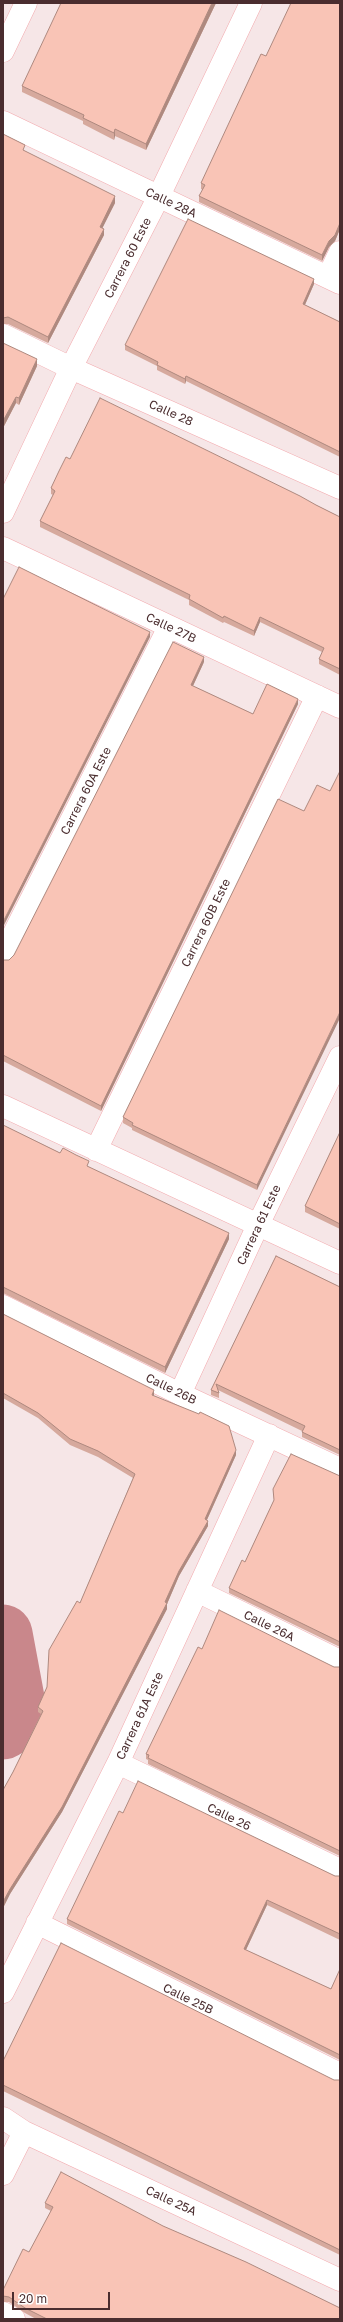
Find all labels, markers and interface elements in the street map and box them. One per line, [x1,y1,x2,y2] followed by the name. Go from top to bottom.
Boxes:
[143,185,199,221] street label: Calle 28A
[101,215,155,301] street label: Carrera 60 Este
[147,397,195,429] street label: Calle 28
[144,610,198,646] street label: Calle 27B
[58,745,114,837] street label: Carrera 60A Este
[178,876,234,970] street label: Carrera 60B Este
[234,1183,284,1267] street label: Carrera 61 Este
[143,1371,199,1407] street label: Calle 26B
[241,1608,297,1644] street label: Calle 26A
[113,1670,167,1762] street label: Carrera 61A Este
[205,1800,253,1834] street label: Calle 26
[160,1981,216,2017] street label: Calle 25B
[143,2183,199,2219] street label: Calle 25A
[14,2284,112,2310] scale bar
[19,2291,47,2306] text: 20 m

